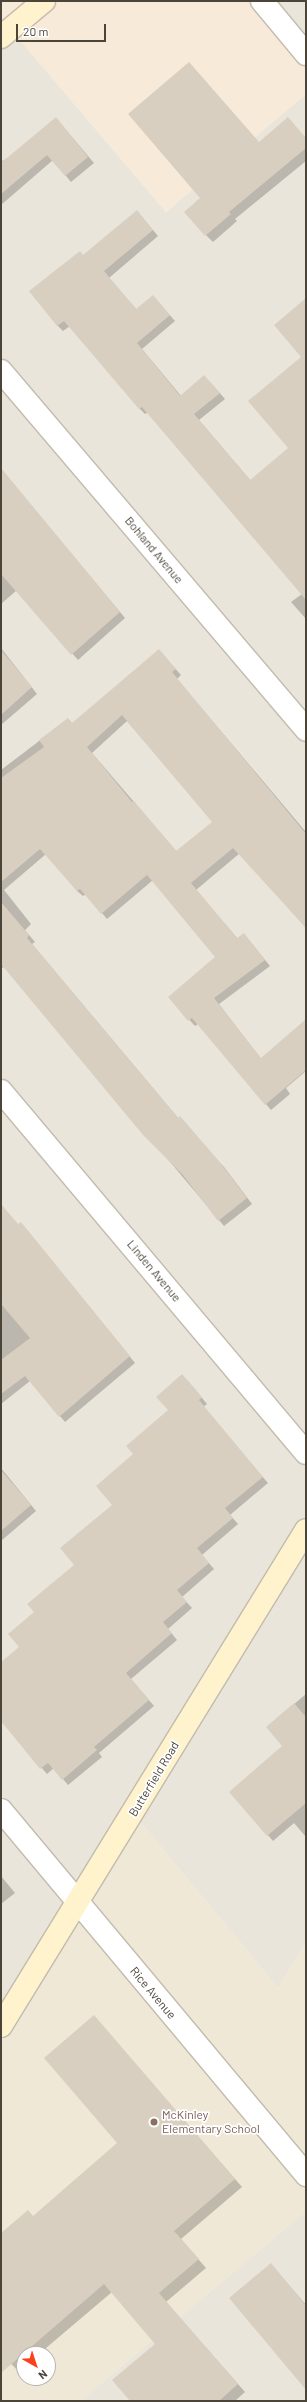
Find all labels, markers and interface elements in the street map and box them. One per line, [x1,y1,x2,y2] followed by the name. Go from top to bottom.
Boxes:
[18,16,108,42] scale bar
[23,24,49,38] text: 20 m
[122,514,186,586] street label: Bohland Avenue
[124,1237,184,1305] street label: Linden Avenue
[126,1739,182,1819] street label: Butterfield Road
[127,1964,179,2022] street label: Rice Avenue
[162,2108,260,2136] place label: McKinley Elementary School
[149,2117,159,2127] marker: McKinley Elementary School
[16,2346,56,2386] north arrow
[36,2368,50,2382] text: N

